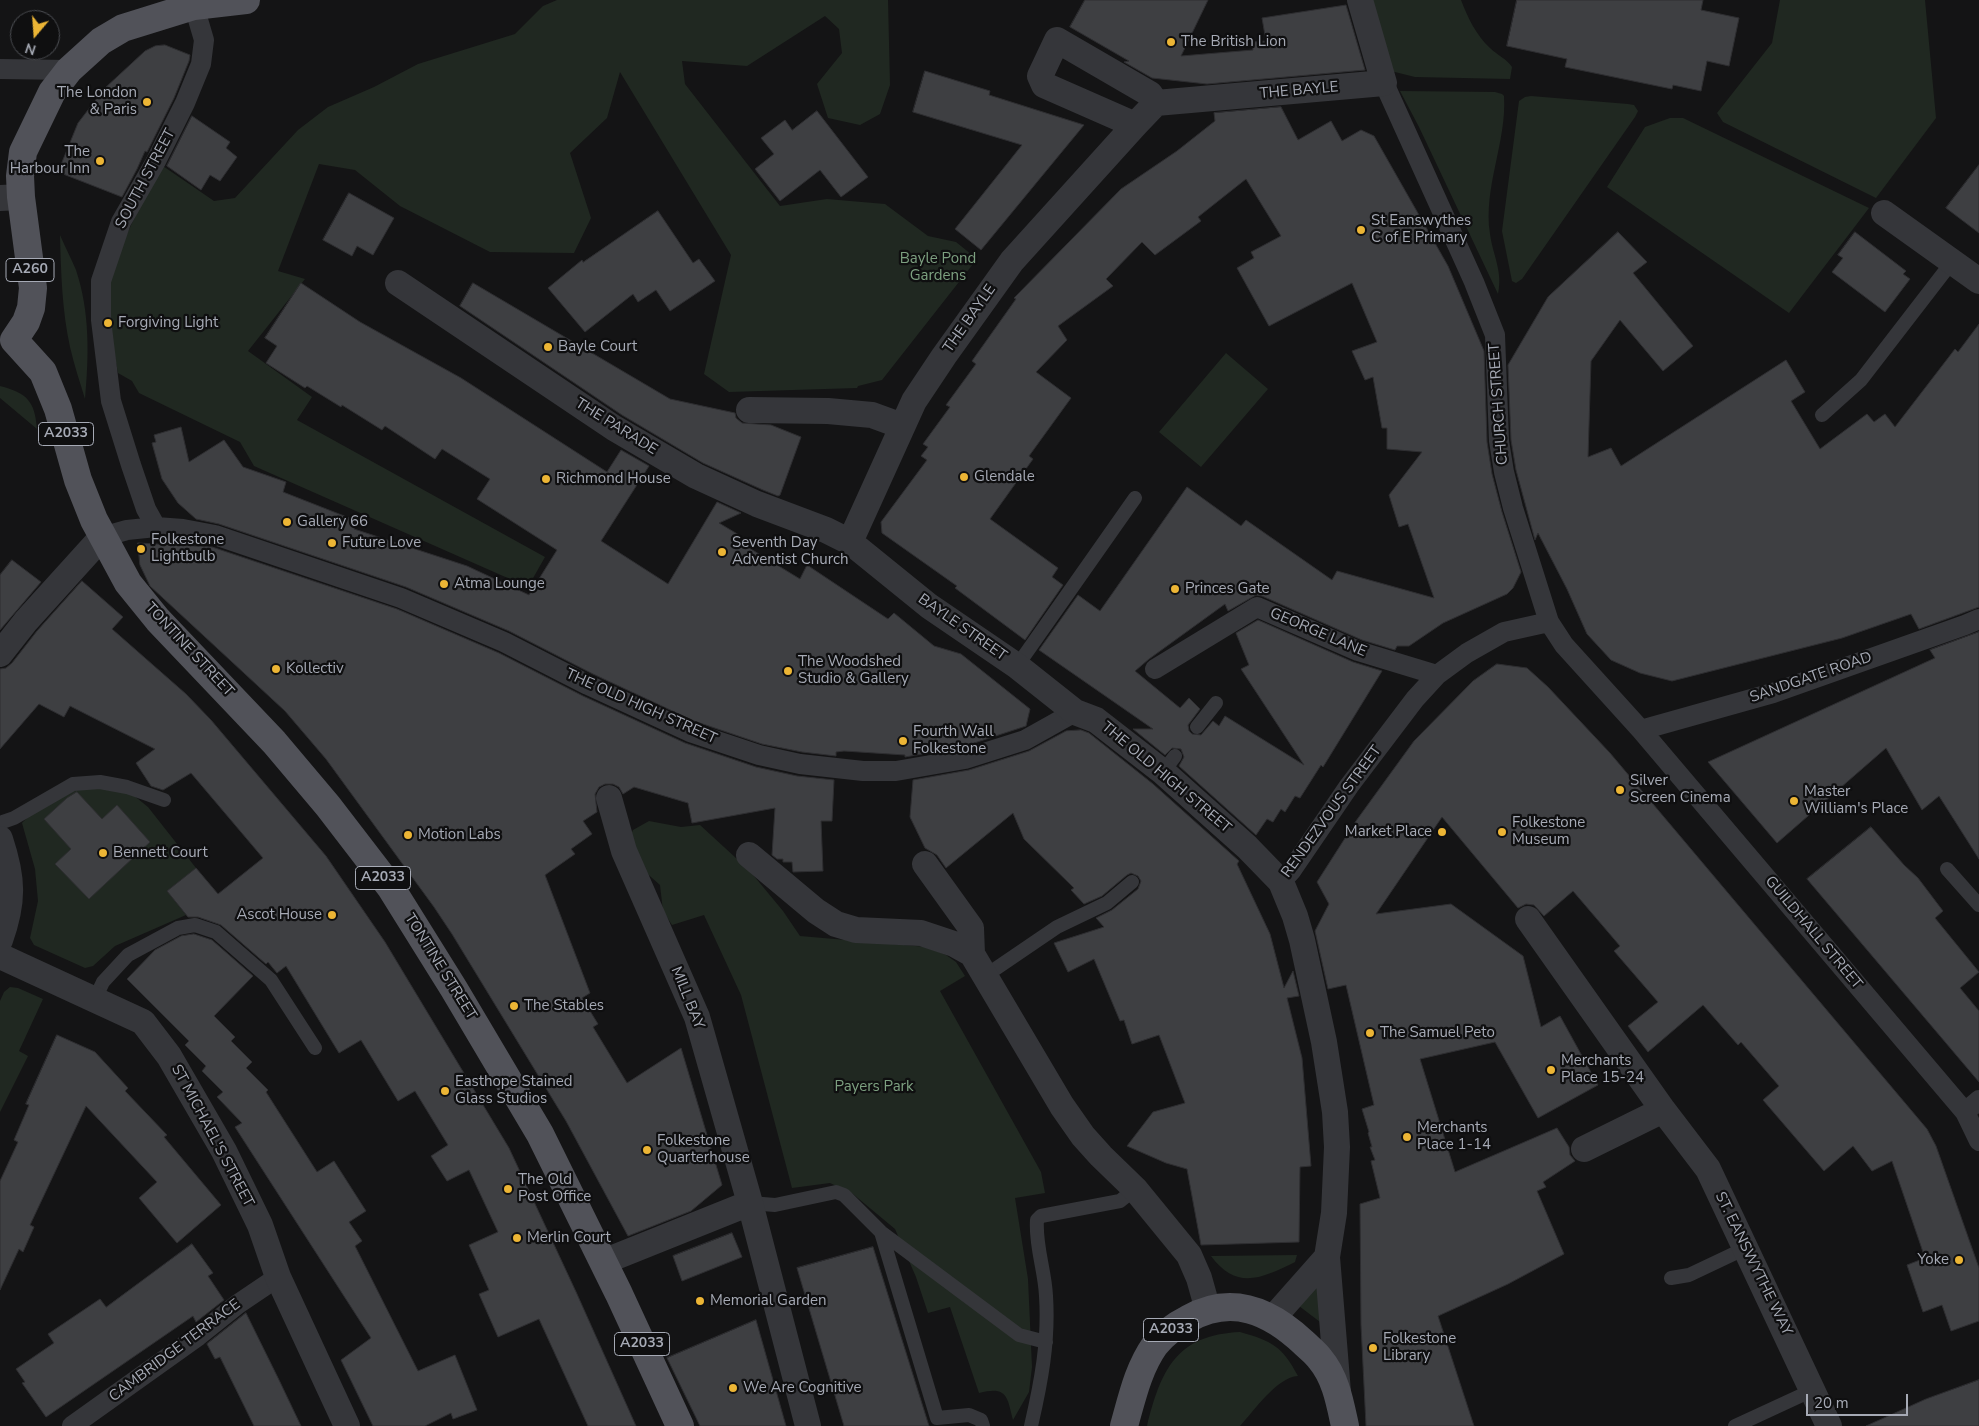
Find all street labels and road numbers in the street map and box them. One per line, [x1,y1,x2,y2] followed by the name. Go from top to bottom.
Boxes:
[1259,79,1339,103] street label: THE BAYLE
[112,126,180,232] street label: SOUTH STREET
[6,258,54,282] road number: A260
[940,281,1000,357] street label: THE BAYLE
[1486,342,1512,466] street label: CHURCH STREET
[572,395,660,459] street label: THE PARADE
[38,422,94,446] road number: A2033
[914,591,1010,665] street label: BAYLE STREET
[141,599,237,701] street label: TONTINE STREET
[1267,605,1369,661] street label: GEORGE LANE
[1748,649,1874,707] street label: SANDGATE ROAD
[563,666,719,748] street label: THE OLD HIGH STREET
[1098,719,1234,837] street label: THE OLD HIGH STREET
[1278,743,1386,881] street label: RENDEZVOUS STREET
[356,866,410,890] road number: A2033
[1761,873,1865,993] street label: GUILDHALL STREET
[400,911,480,1023] street label: TONTINE STREET
[666,964,708,1032] street label: MILL BAY
[167,1062,257,1210] street label: ST MICHAEL'S STREET
[1710,1189,1796,1339] street label: ST. EANSWYTHE WAY
[106,1296,244,1406] street label: CAMBRIDGE TERRACE
[1144,1318,1198,1342] road number: A2033
[614,1332,670,1356] road number: A2033

